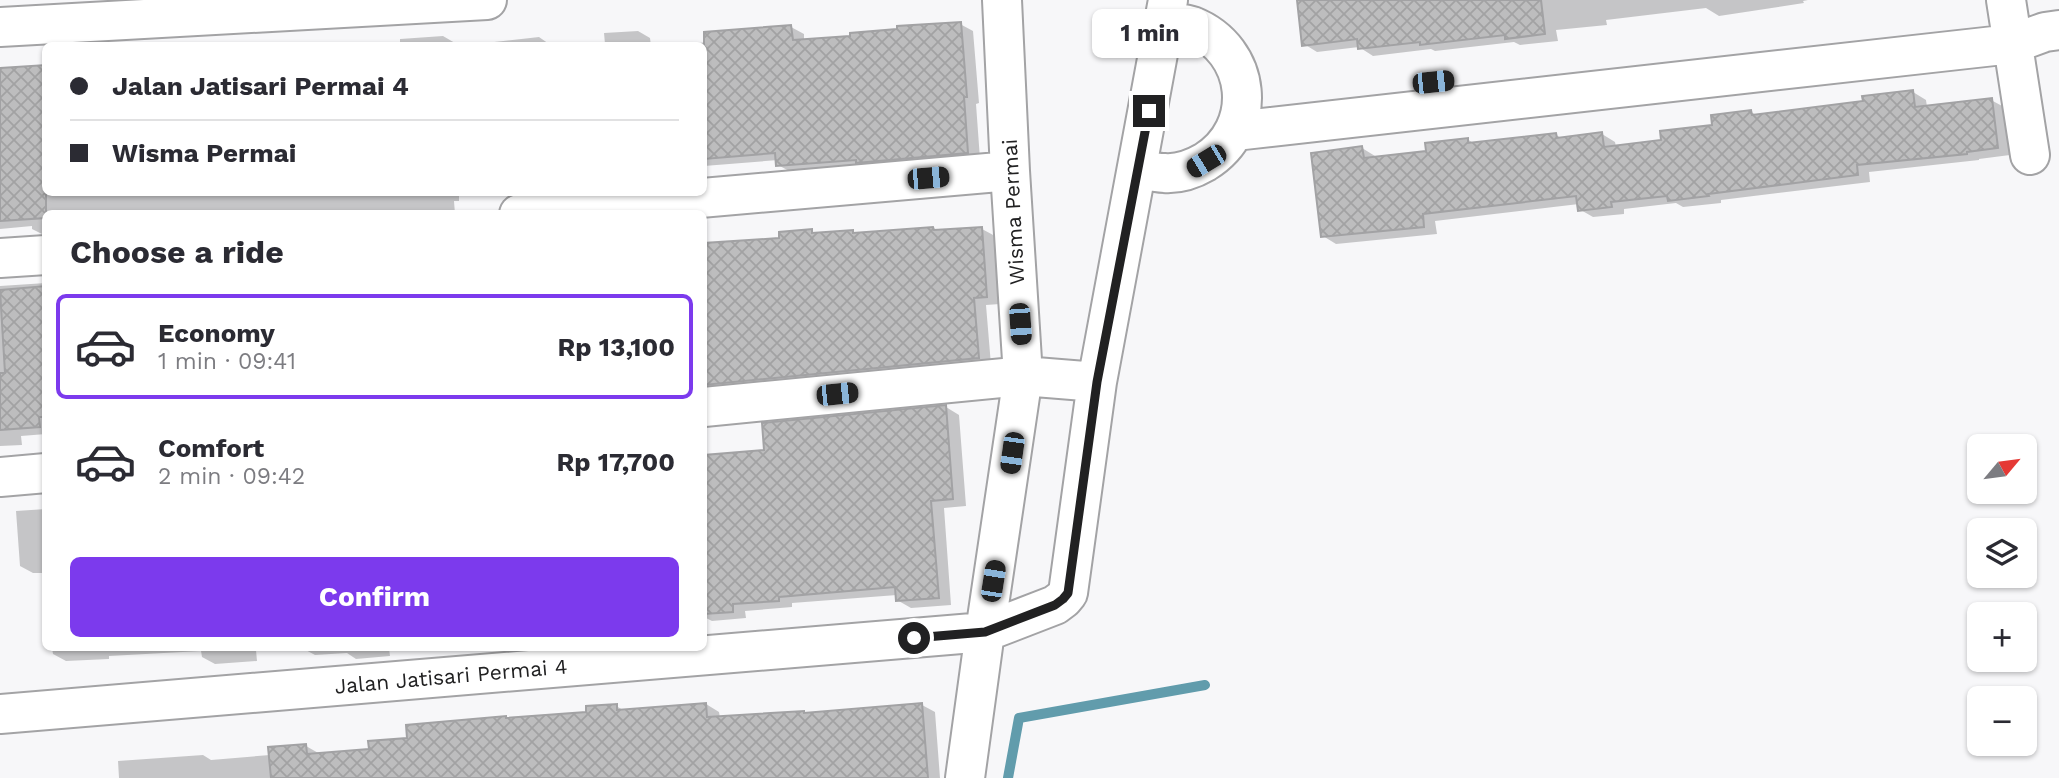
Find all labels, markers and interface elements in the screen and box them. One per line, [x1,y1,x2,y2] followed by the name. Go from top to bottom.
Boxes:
[1091,10,1207,58] callout: 1 min
[1120,20,1180,47] text: 1 min
[1412,69,1455,95] car
[112,71,409,101] text: Jalan Jatisari Permai 4
[1133,95,1165,127] route end
[112,138,296,168] text: Wisma Permai
[997,138,1029,286] street label: Wisma Permai
[1183,141,1230,181] car
[907,166,950,190] car
[70,233,284,271] text: Choose a ride
[1009,302,1032,346] car
[74,315,137,378] icon: car
[158,318,275,348] text: Economy
[557,332,675,362] text: Rp 13,100
[158,348,296,375] text: 1 min · 09:41
[816,381,859,407] car
[74,430,137,493] icon: car
[999,431,1026,475] car
[158,433,264,463] text: Comfort
[1967,434,2037,504] north arrow
[1967,434,2037,756] map controls
[556,447,675,477] text: Rp 17,700
[158,463,305,490] text: 2 min · 09:42
[1967,518,2037,588] button: layers
[70,557,679,637] button: Confirm
[980,559,1007,603] car
[1967,602,2037,672] button: +
[898,622,930,654] route start
[333,653,569,699] street label: Jalan Jatisari Permai 4
[1967,686,2037,756] button: −

